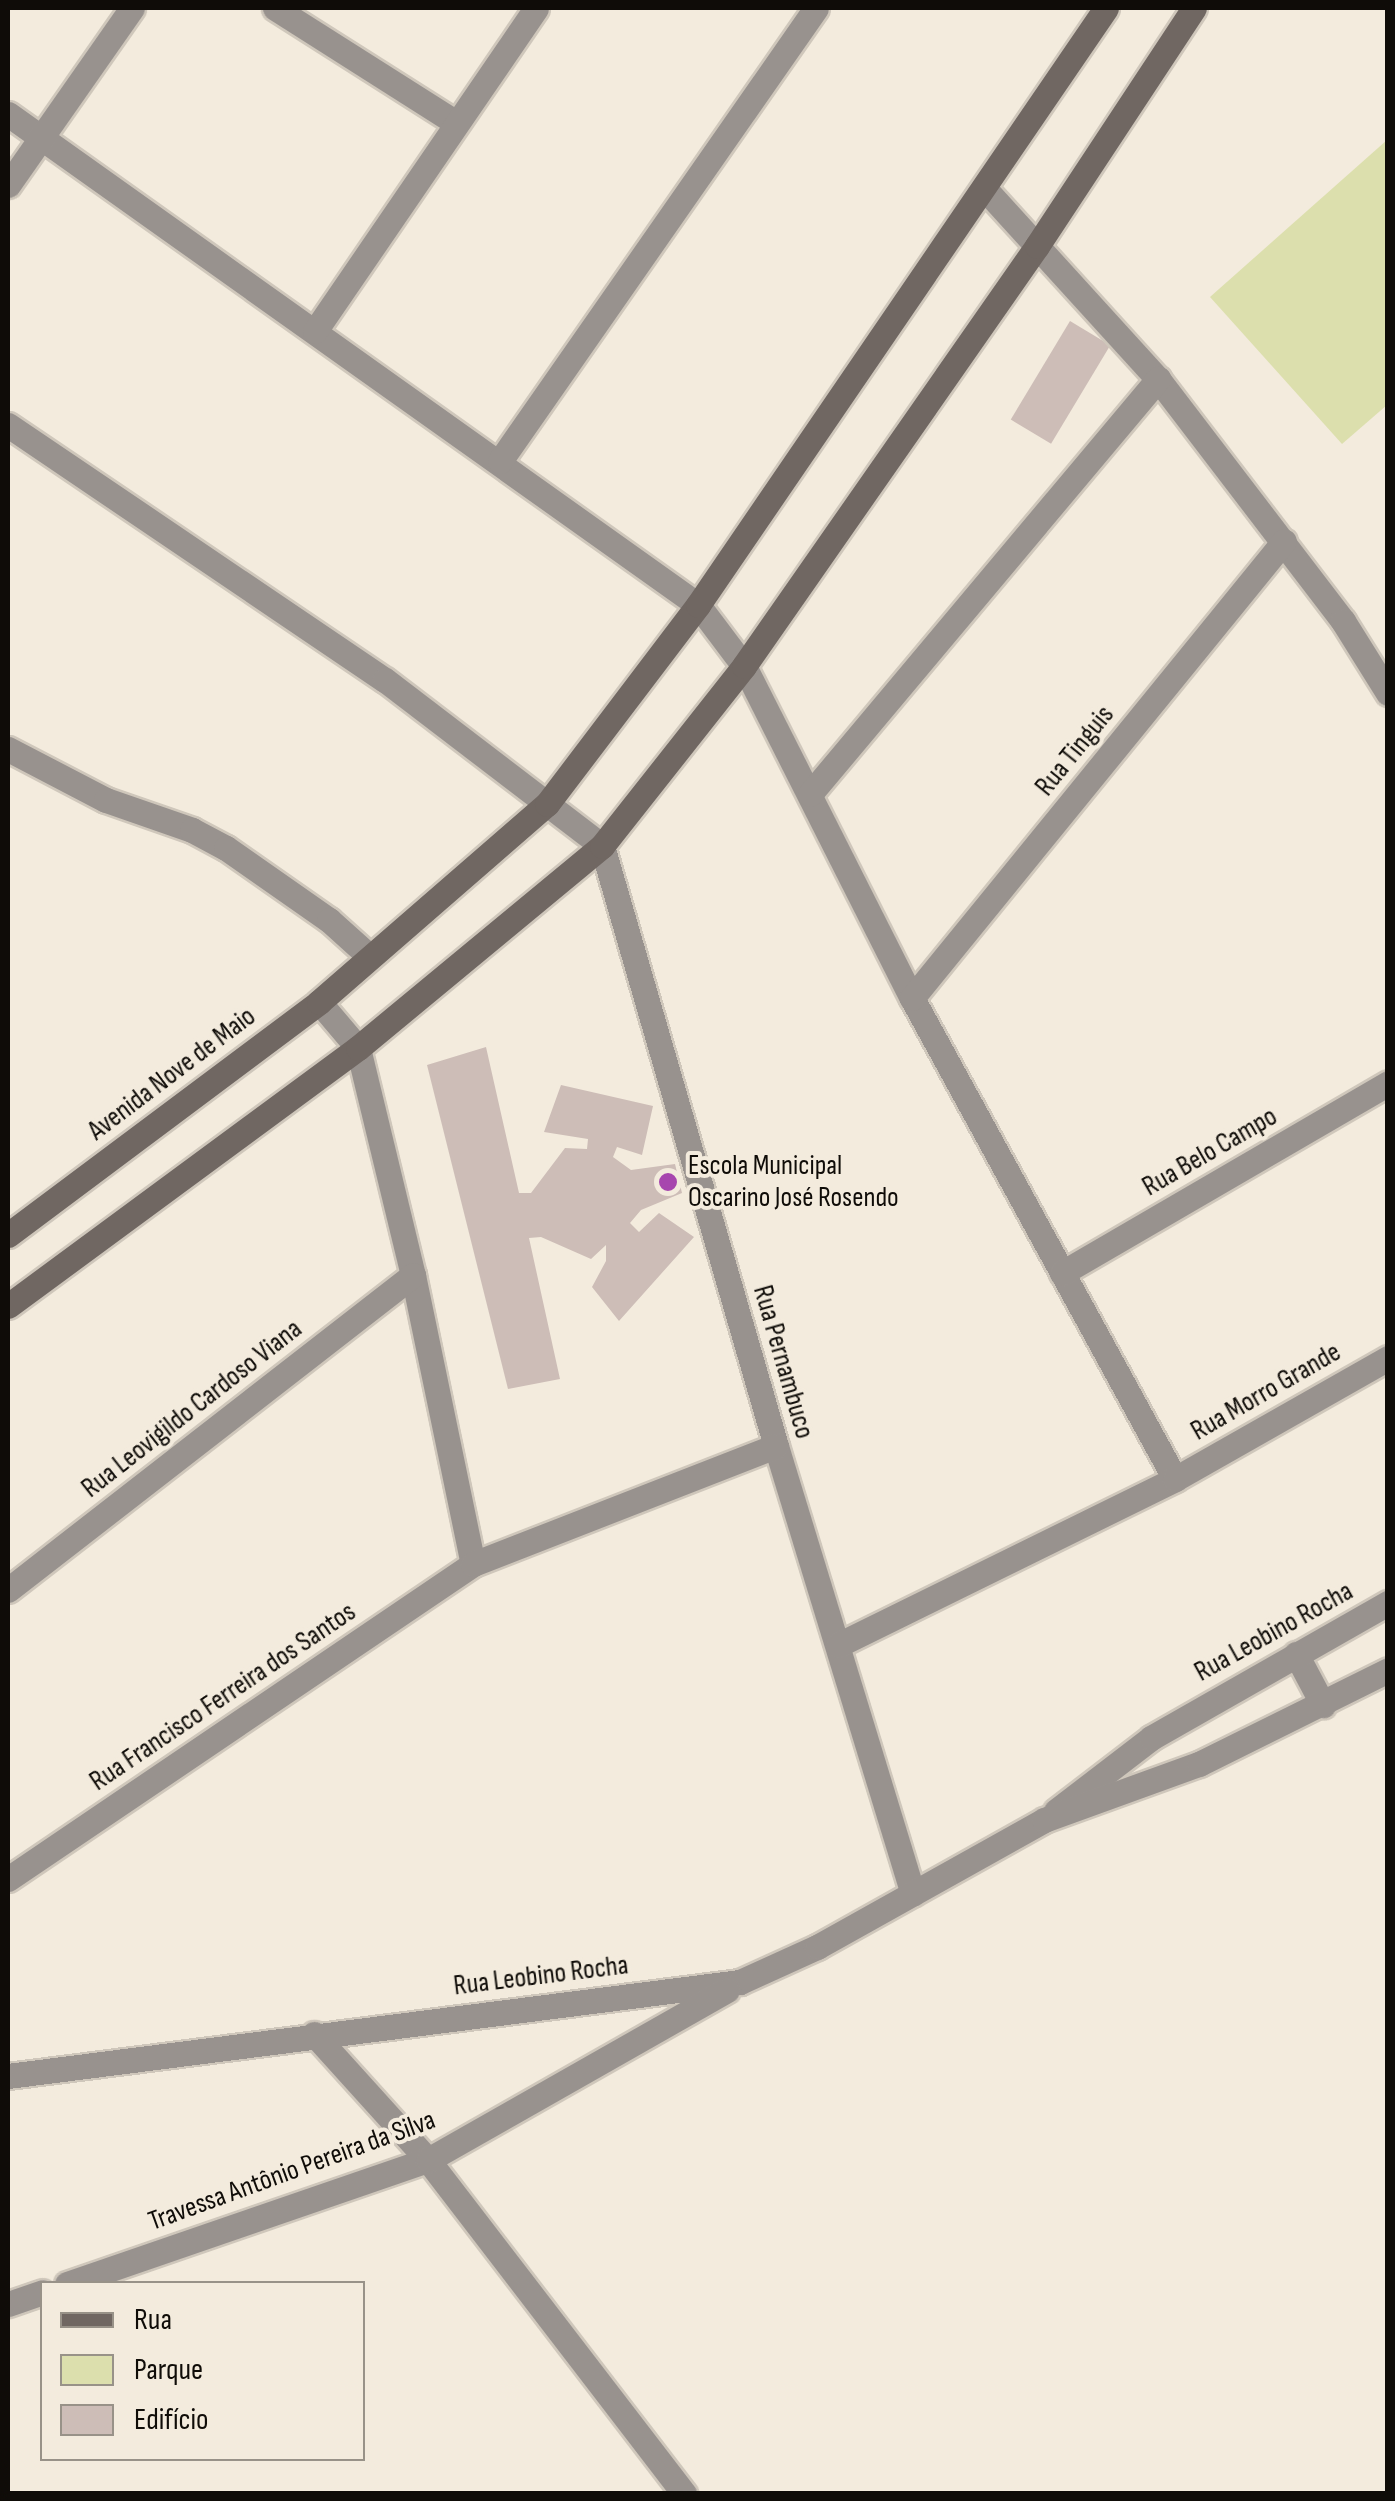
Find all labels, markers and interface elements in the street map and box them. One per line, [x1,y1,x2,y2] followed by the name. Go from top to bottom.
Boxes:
[1028,699,1122,803] street label: Rua Tinguis
[82,1000,262,1148] street label: Avenida Nove de Maio
[1137,1100,1283,1204] street label: Rua Belo Campo
[688,1149,899,1215] place label: Escola Municipal Oscarino José Rosendo
[657,1171,679,1193] marker: Escola Municipal Oscarino José Rosendo
[745,1282,821,1442] street label: Rua Pernambuco
[75,1313,309,1505] street label: Rua Leovigildo Cardoso Viana
[1185,1336,1347,1448] street label: Rua Morro Grande
[1189,1575,1359,1689] street label: Rua Leobino Rocha
[84,1595,362,1799] street label: Rua Francisco Ferreira dos Santos
[452,1949,630,2003] street label: Rua Leobino Rocha
[144,2103,440,2239] street label: Travessa Antônio Pereira da Silva
[40,2281,365,2461] legend
[134,2302,172,2338] text: Rua
[134,2352,203,2388] text: Parque
[134,2402,209,2438] text: Edifício

